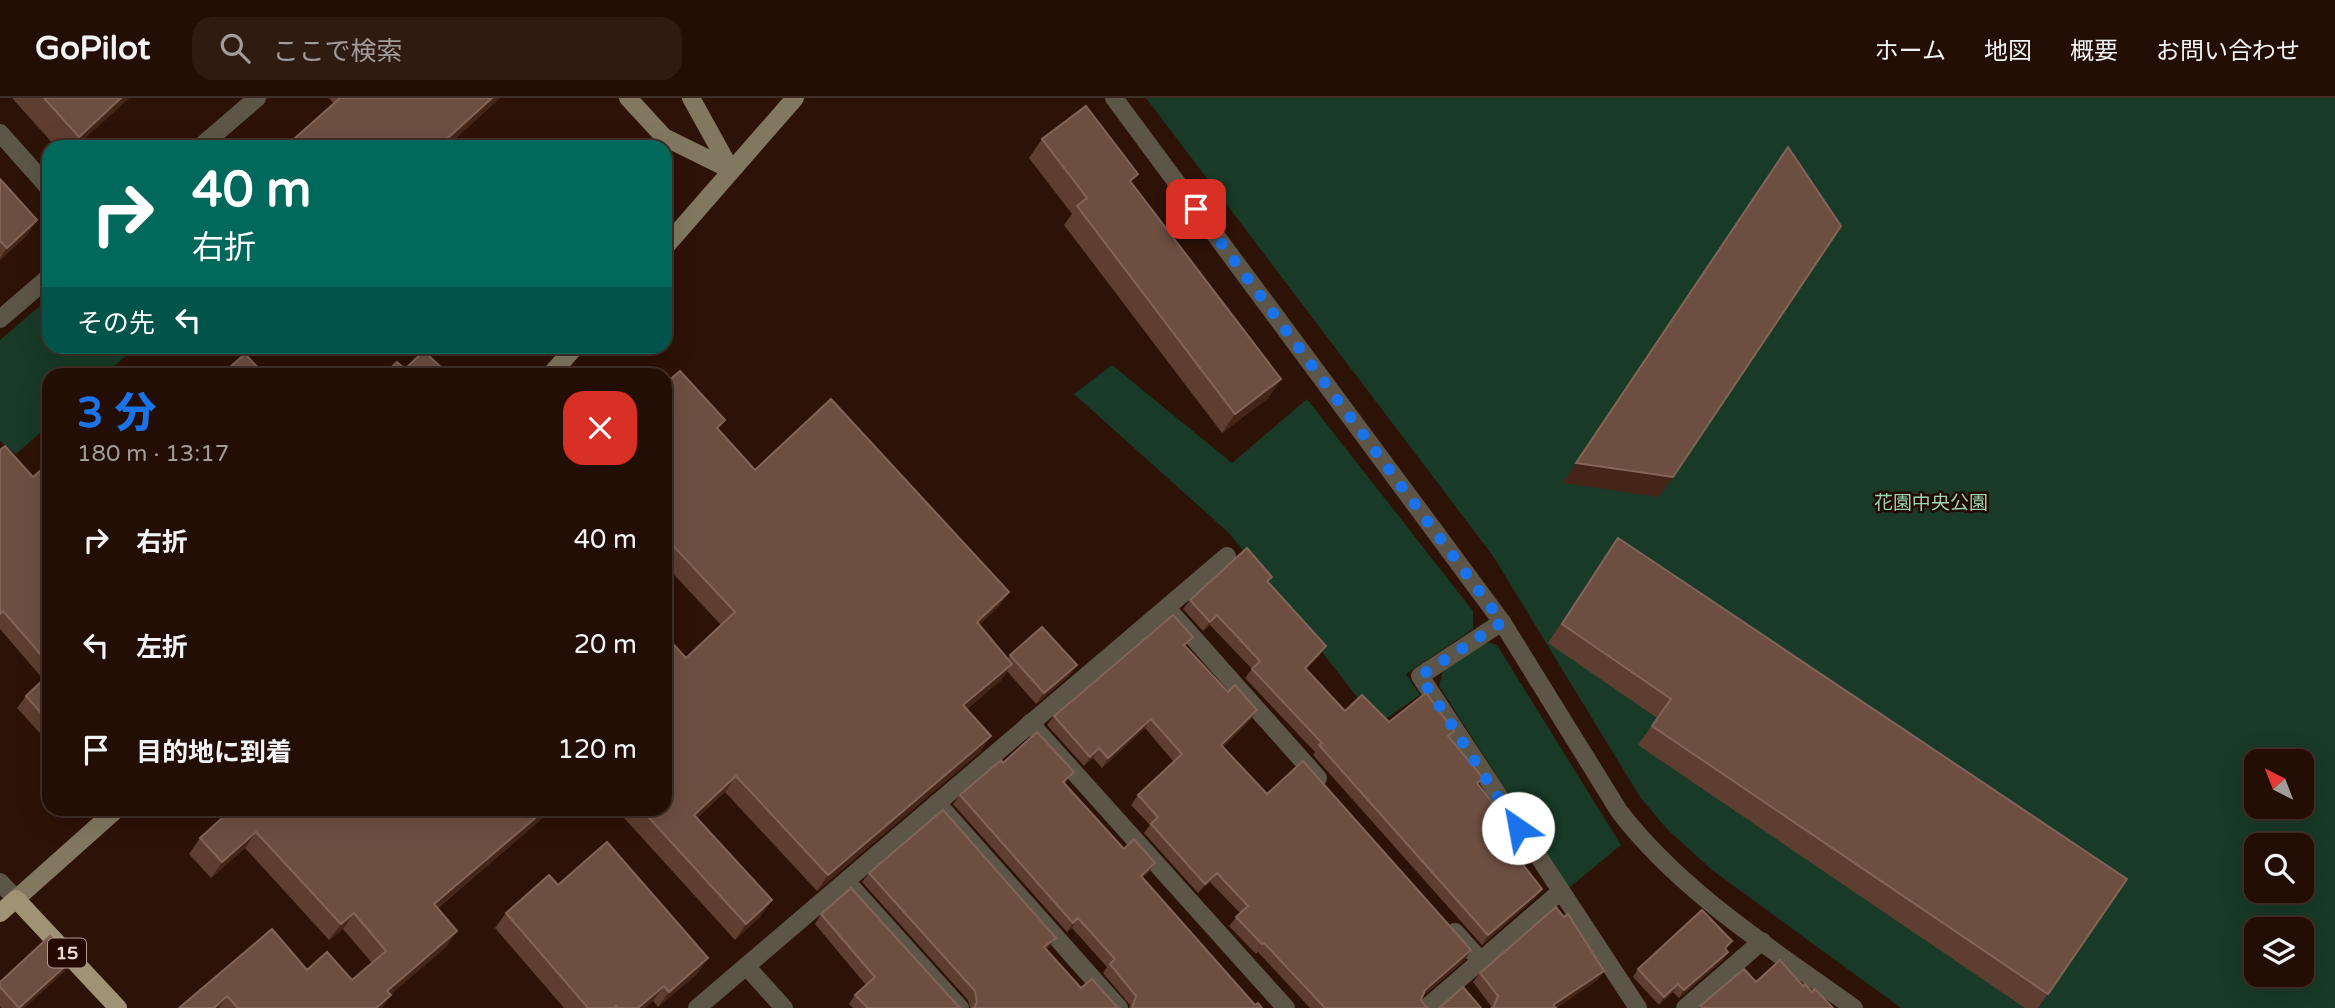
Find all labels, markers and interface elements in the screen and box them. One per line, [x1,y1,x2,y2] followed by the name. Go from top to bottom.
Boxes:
[192,17,682,80] search box
[35,29,150,68] text: GoPilot
[216,29,254,67] icon: search
[272,36,402,67] text: ここで検索
[1875,37,1946,66] text: ホーム
[1984,37,2032,66] text: 地図
[2070,37,2118,66] text: 概要
[2156,37,2300,66] text: お問い合わせ
[192,161,311,220] text: 40 m
[77,168,168,259] icon: right
[1166,179,1226,239] pin
[1177,190,1215,228] icon: arrive
[192,229,256,267] text: 右折
[169,301,207,339] icon: left
[77,308,155,339] text: その先
[77,388,156,439] text: 3 分
[563,391,637,465] button: close
[77,440,229,468] text: 180 m · 13:17
[1874,492,1988,514] park label: 花園中央公園
[77,521,115,559] icon: right
[574,524,637,555] text: 40 m
[136,527,188,558] text: 右折
[77,626,115,664] icon: left
[574,629,637,660] text: 20 m
[136,632,188,663] text: 左折
[77,731,115,769] icon: arrive
[557,734,637,765] text: 120 m
[136,737,292,768] text: 目的地に到着
[2244,749,2314,819] north arrow
[2244,749,2314,987] map controls
[1481,791,1555,865] position arrow
[2244,833,2314,903] button: search
[2244,917,2314,987] button: layers
[48,938,86,968] road number: 15

